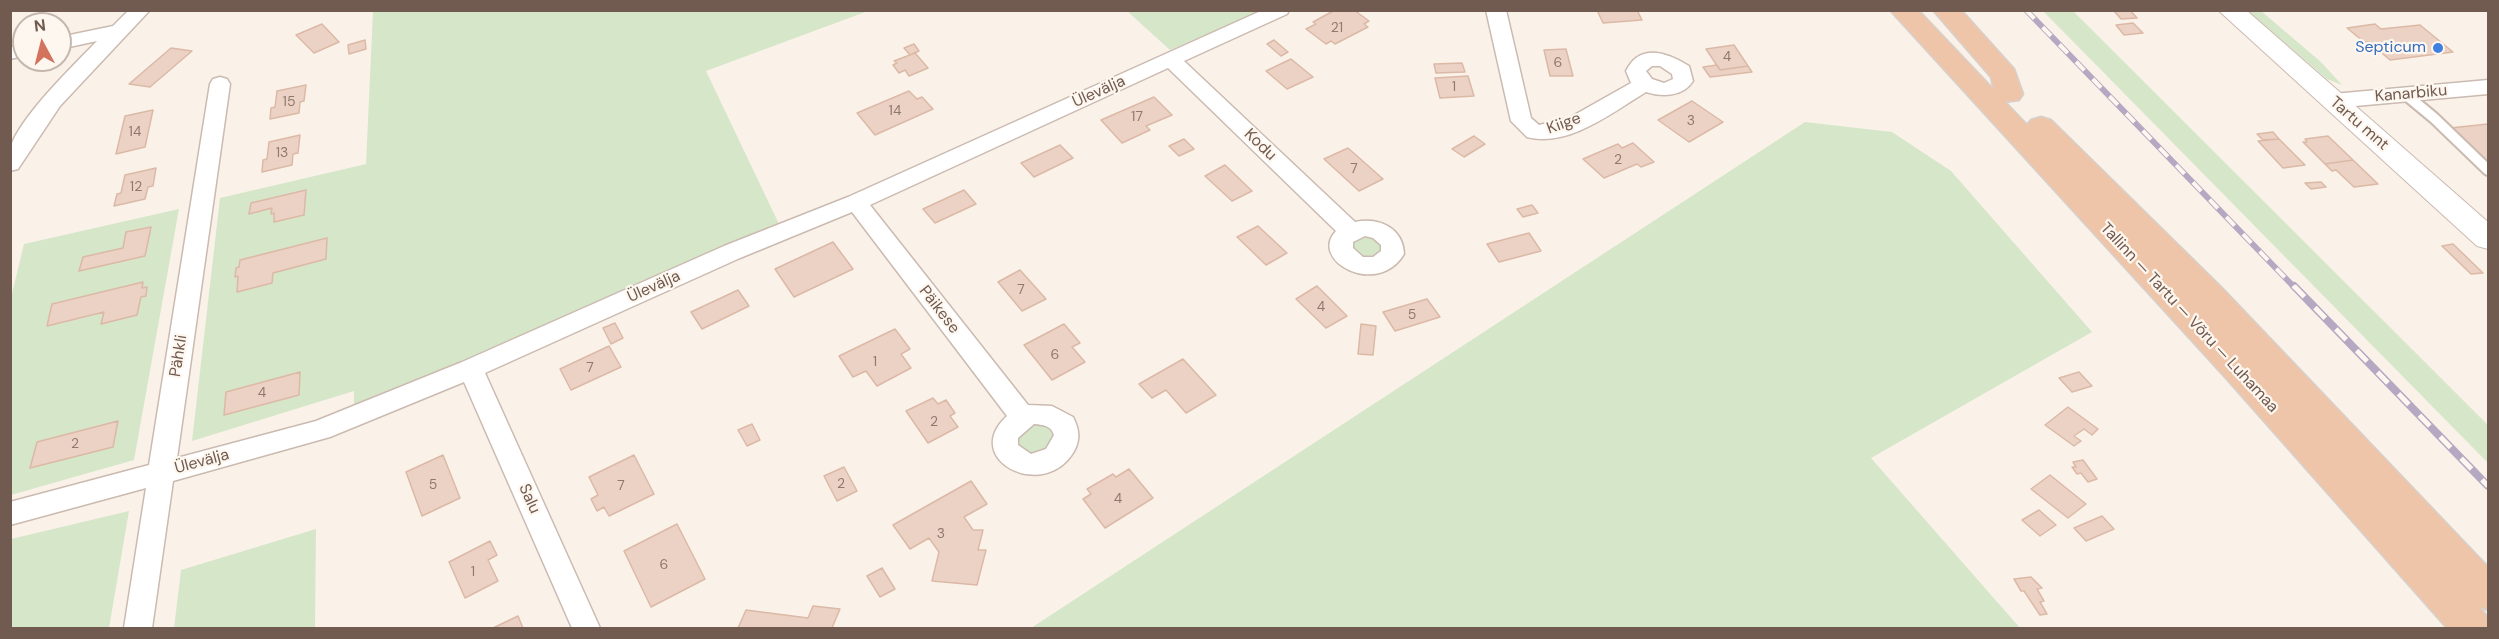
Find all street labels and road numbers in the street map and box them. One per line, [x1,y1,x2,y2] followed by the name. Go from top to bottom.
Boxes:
[1070,72,1128,112] street label: Ülevälja
[2374,81,2448,107] street label: Kanarbiku
[2326,93,2392,155] street label: Tartu mnt
[1544,109,1584,139] street label: Kiige
[1240,125,1280,165] street label: Kodu
[2096,219,2282,417] street label: Tallinn — Tartu — Võru — Luhamaa
[625,267,683,307] street label: Ülevälja
[914,282,964,338] street label: Päikese
[166,334,192,378] street label: Pähkli
[173,446,231,478] street label: Ülevälja
[514,481,544,517] street label: Salu

